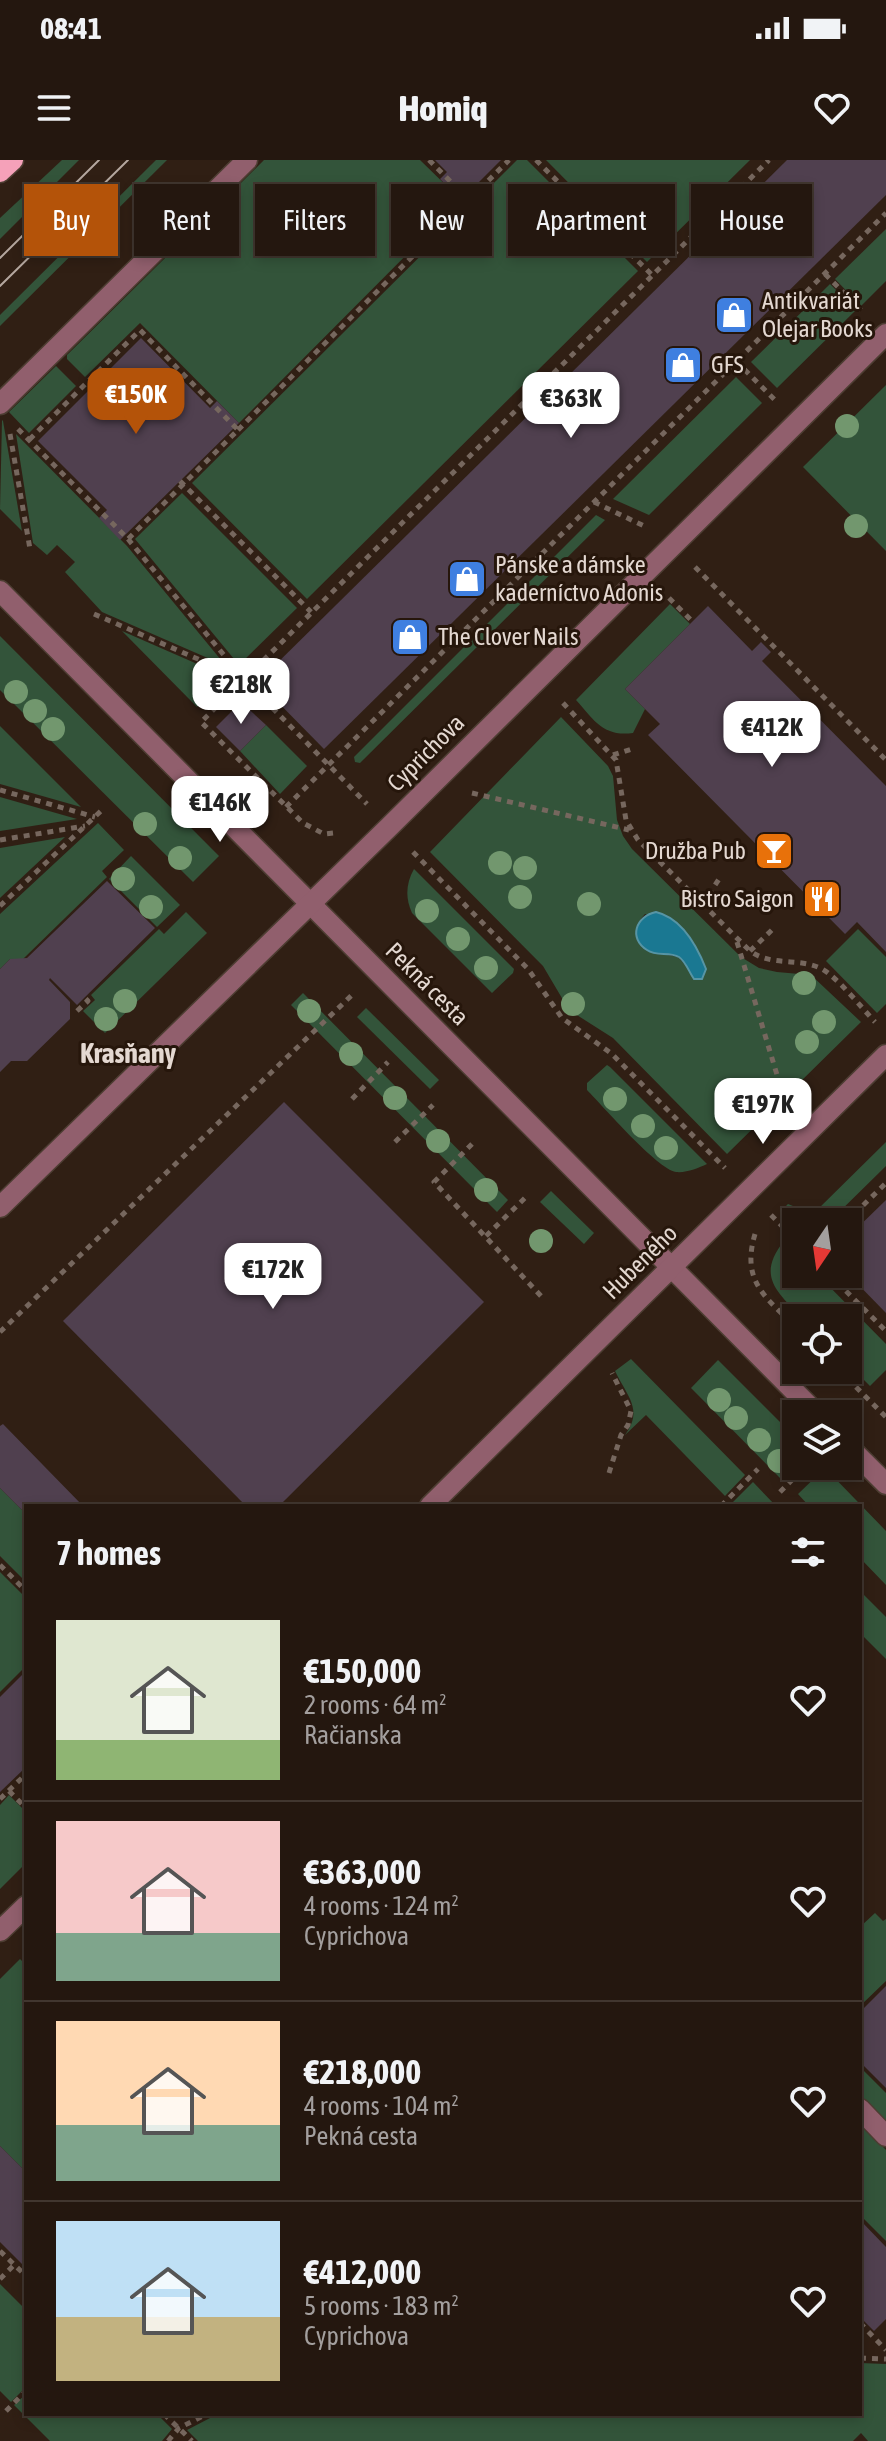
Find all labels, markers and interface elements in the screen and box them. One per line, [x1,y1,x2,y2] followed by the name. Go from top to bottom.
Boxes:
[40,11,102,45] text: 08:41
[32,86,76,130] icon: menu
[810,86,854,130] icon: heart
[398,87,488,129] text: Homiq
[24,184,118,256] chip: Buy
[134,184,239,256] chip: Rent
[255,184,375,256] chip: Filters
[391,184,492,256] chip: New
[508,184,675,256] chip: Apartment
[691,184,812,256] chip: House
[762,287,873,342] place label: Antikvariát Olejar Books
[713,294,755,336] shop icon: Antikvariát Olejar Books
[662,344,704,386] shop icon: GFS
[711,351,743,378] place label: GFS
[80,368,192,436] pin: €150K
[515,372,627,440] pin: €363K
[105,379,167,409] text: €150K
[540,383,602,413] text: €363K
[495,551,663,606] place label: Pánske a dámske kaderníctvo Adonis
[446,558,488,600] shop icon: Pánske a dámske kaderníctvo Adonis
[389,616,431,658] shop icon: The Clover Nails
[438,623,578,650] place label: The Clover Nails
[185,658,297,726] pin: €218K
[210,669,272,699] text: €218K
[716,701,828,769] pin: €412K
[382,709,470,797] street label: Cyprichova
[741,712,803,742] text: €412K
[164,776,276,844] pin: €146K
[189,787,251,817] text: €146K
[753,830,795,872] bar icon: Družba Pub
[645,837,746,864] place label: Družba Pub
[801,878,843,920] restaurant icon: Bistro Saigon
[681,885,794,912] place label: Bistro Saigon
[381,937,474,1030] street label: Pekná cesta
[80,1037,176,1069] district label: Krasňany
[707,1078,819,1146] pin: €197K
[732,1089,794,1119] text: €197K
[782,1208,862,1288] north arrow
[782,1208,862,1480] map controls
[597,1219,682,1304] street label: Hubeného
[217,1243,329,1311] pin: €172K
[242,1254,304,1284] text: €172K
[782,1304,862,1384] button: locate
[782,1400,862,1480] button: layers
[786,1530,830,1574] icon: filters
[56,1533,161,1572] text: 7 homes
[304,1651,421,1690] text: €150,000
[120,1652,216,1748] icon: home
[786,1678,830,1722] icon: heart
[304,1690,446,1720] text: 2 rooms · 64 m²
[304,1720,402,1750] text: Račianska
[304,1852,421,1891] text: €363,000
[120,1853,216,1949] icon: home
[786,1879,830,1923] icon: heart
[304,1891,459,1921] text: 4 rooms · 124 m²
[304,1921,409,1951] text: Cyprichova
[304,2052,421,2091] text: €218,000
[120,2053,216,2149] icon: home
[786,2079,830,2123] icon: heart
[304,2091,459,2121] text: 4 rooms · 104 m²
[304,2121,418,2151] text: Pekná cesta
[304,2252,421,2291] text: €412,000
[120,2253,216,2349] icon: home
[786,2279,830,2323] icon: heart
[304,2291,459,2321] text: 5 rooms · 183 m²
[304,2321,409,2351] text: Cyprichova

